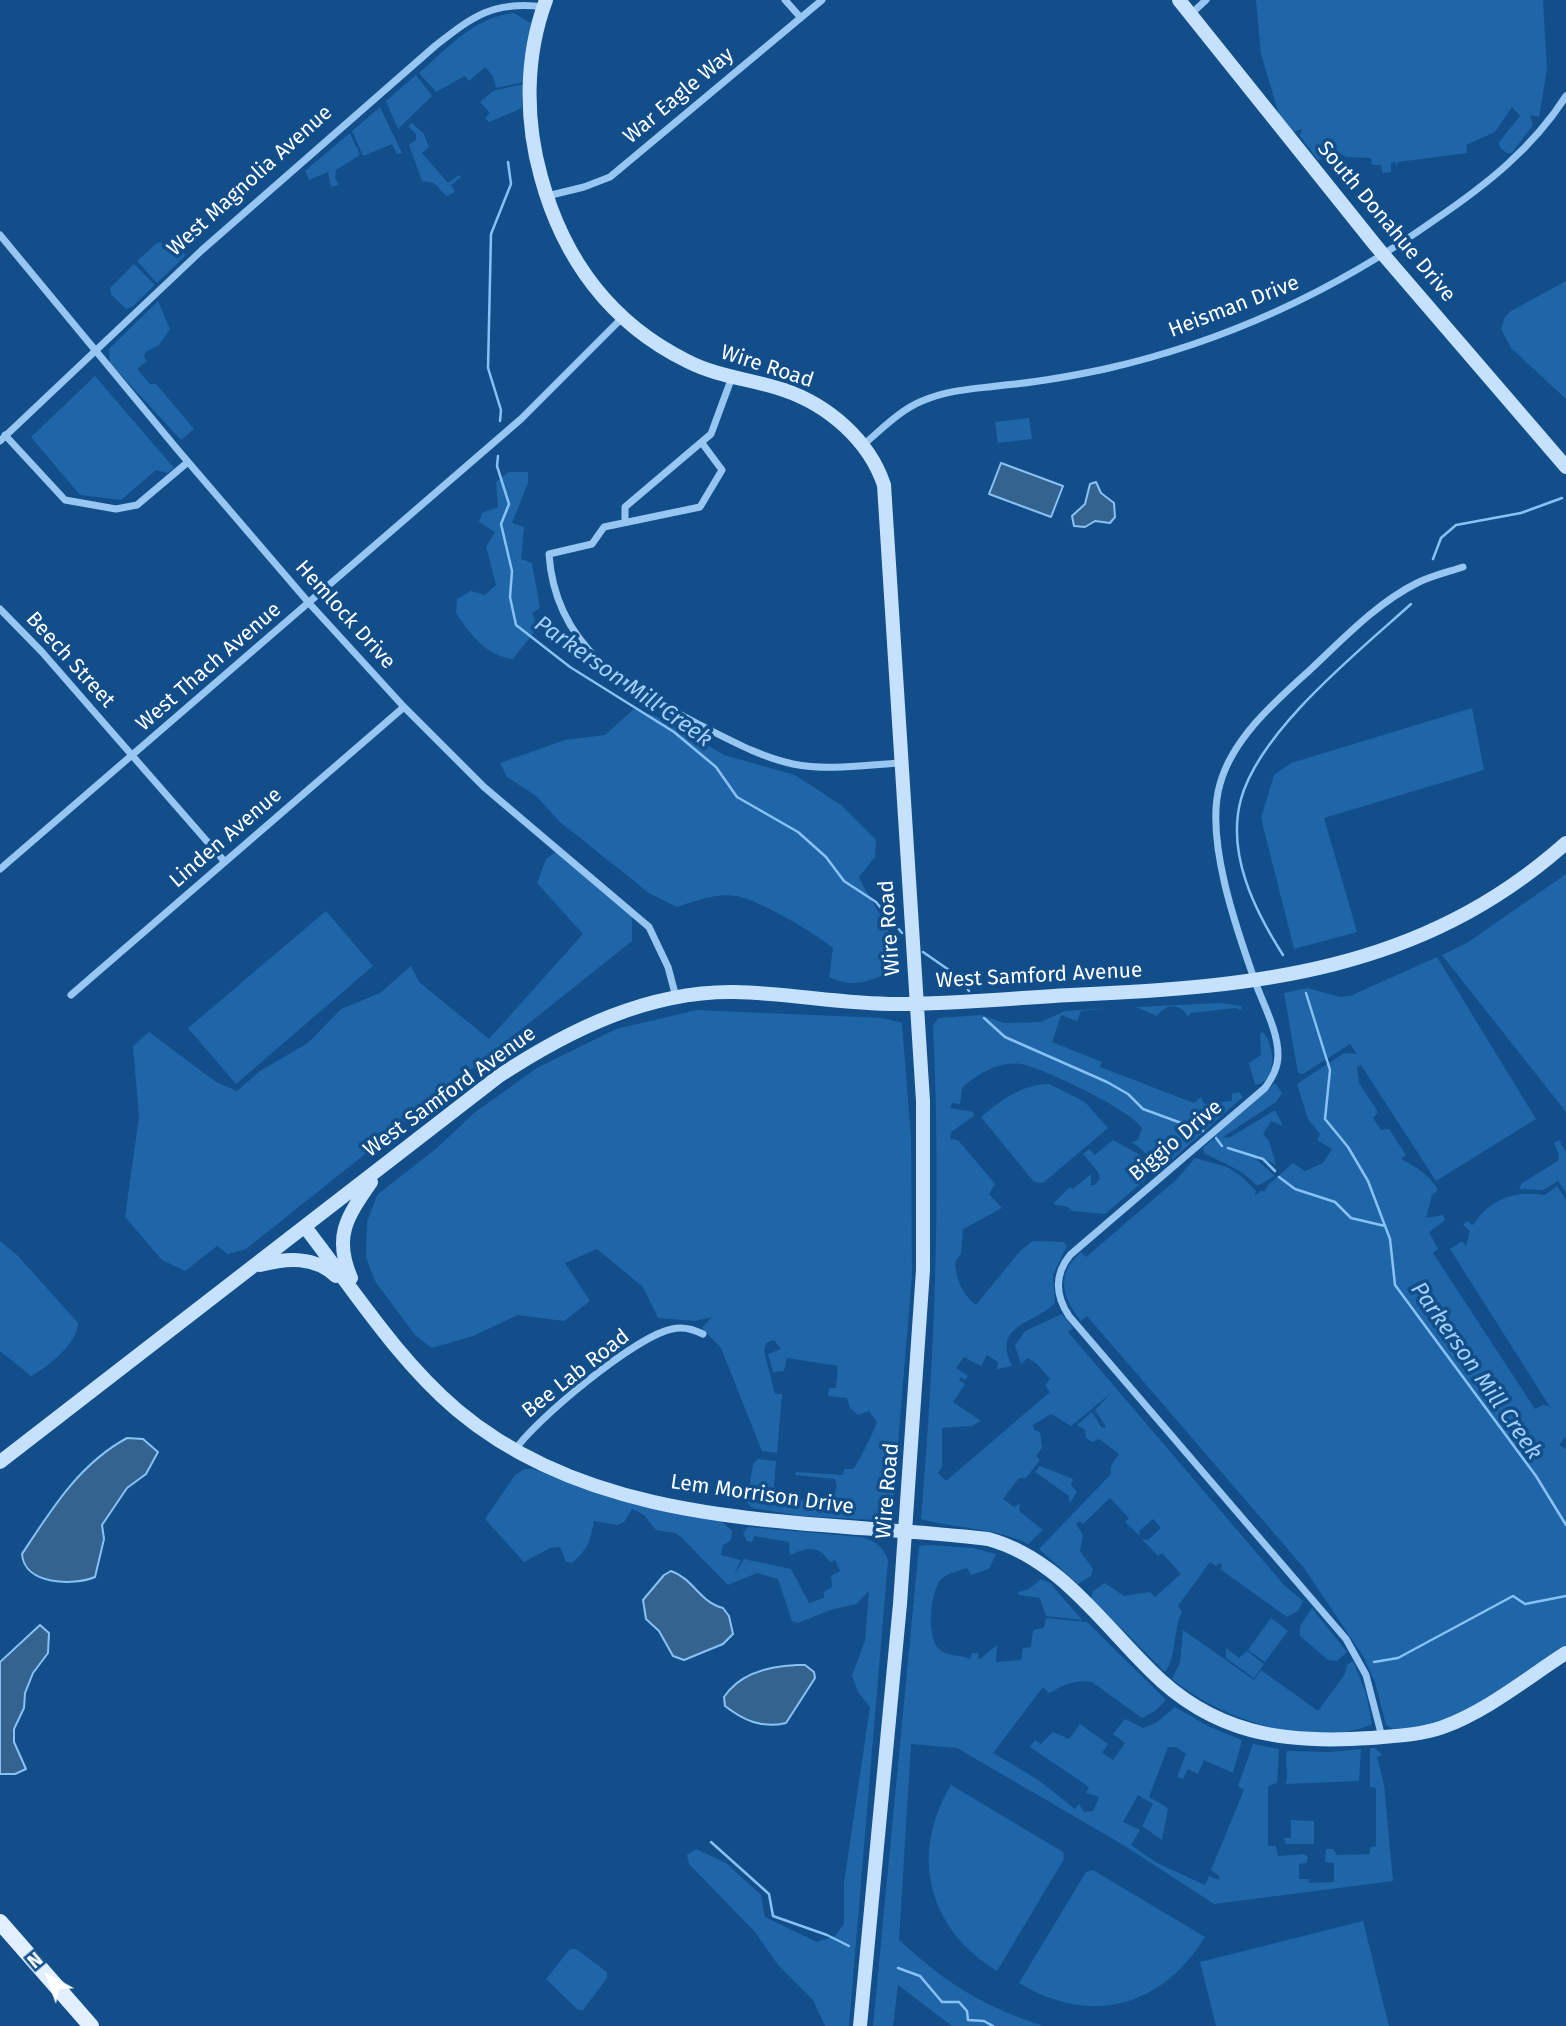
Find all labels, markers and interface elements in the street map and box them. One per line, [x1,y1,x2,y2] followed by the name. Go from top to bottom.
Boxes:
[619,43,739,149] street label: War Eagle Way
[162,100,338,262] street label: West Magnolia Avenue
[1312,137,1460,307] street label: South Donahue Drive
[1165,271,1303,343] street label: Heisman Drive
[717,340,817,394] street label: Wire Road
[290,555,400,675] street label: Hemlock Drive
[131,597,287,737] street label: West Thach Avenue
[20,607,120,713] street label: Beech Street
[529,610,717,754] water label: Parkerson Mill Creek
[165,782,287,894] street label: Linden Avenue
[874,879,906,977] street label: Wire Road
[935,958,1143,994] street label: West Samford Avenue
[359,1021,541,1163] street label: West Samford Avenue
[1124,1095,1228,1187] street label: Biggio Drive
[1404,1277,1548,1465] water label: Parkerson Mill Creek
[517,1324,635,1424] street label: Bee Lab Road
[871,1442,905,1540] street label: Wire Road
[669,1470,855,1520] street label: Lem Morrison Drive
[14,1942,84,2012] north arrow
[23,1948,47,1973] text: N

